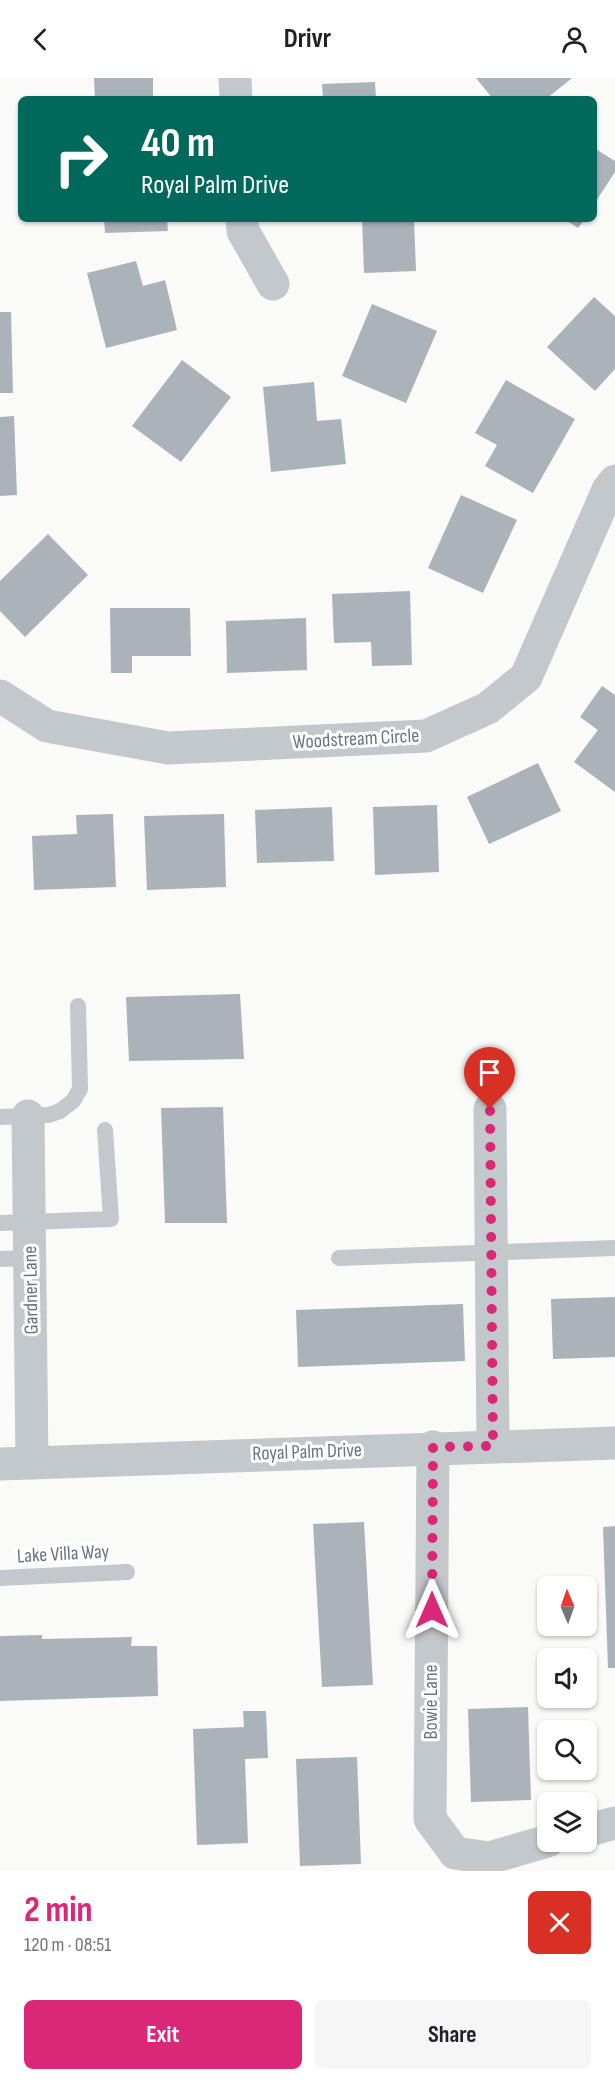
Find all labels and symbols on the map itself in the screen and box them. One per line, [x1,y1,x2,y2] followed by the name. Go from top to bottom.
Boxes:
[292,724,420,754] street label: Woodstream Circle
[464,1047,515,1109] pin
[18,1246,44,1334] street label: Gardner Lane
[252,1438,362,1466] street label: Royal Palm Drive
[16,1540,110,1568] street label: Lake Villa Way
[537,1576,597,1636] north arrow
[400,1578,464,1642] position arrow
[419,1665,443,1739] street label: Bowie Lane

